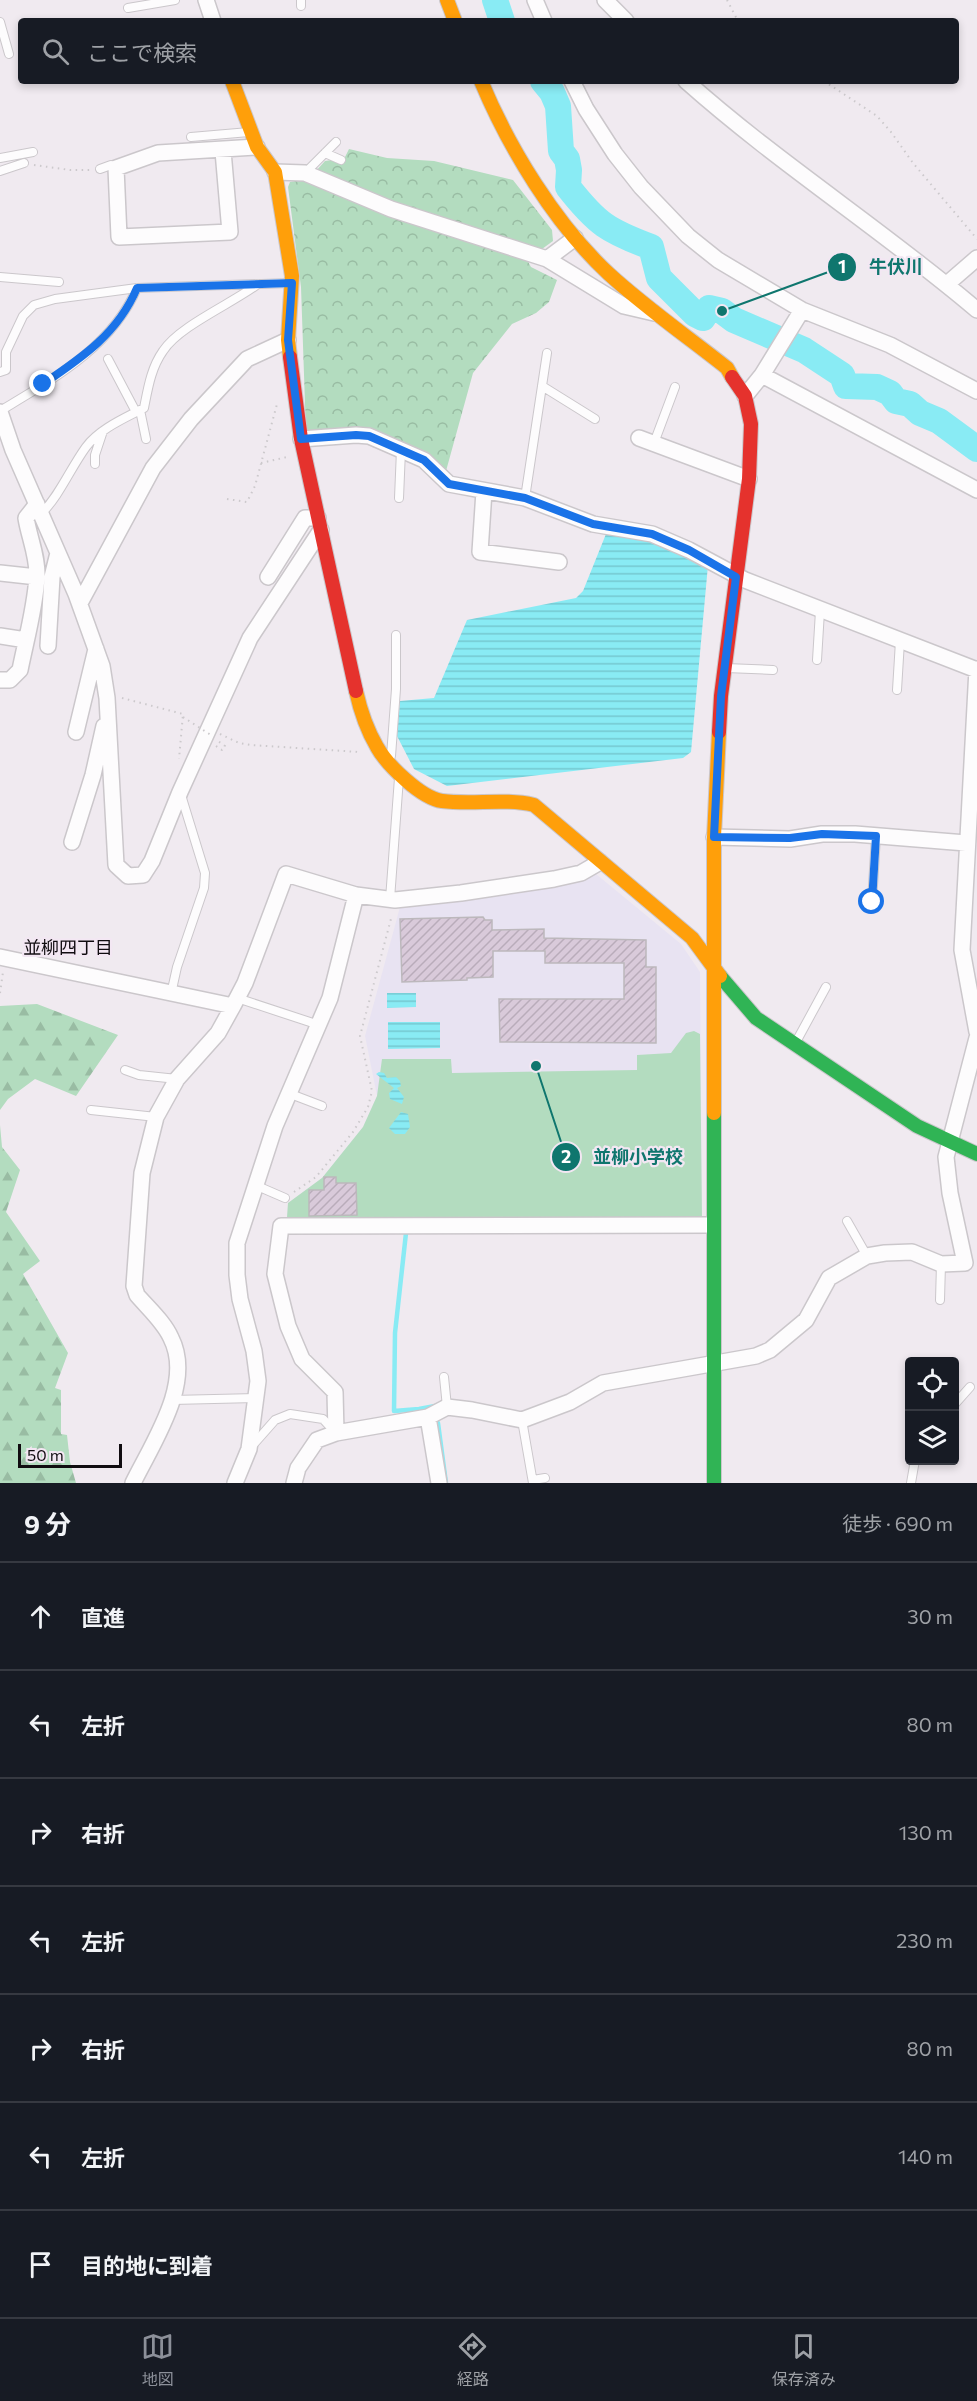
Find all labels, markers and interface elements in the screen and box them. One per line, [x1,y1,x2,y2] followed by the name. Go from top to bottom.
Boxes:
[18,18,959,84] search box
[39,35,72,68] icon: search
[87,39,197,66] text: ここで検索
[827,249,935,285] callout: 牛伏川
[838,255,846,277] text: 1
[869,255,923,277] text: 牛伏川
[29,370,55,396] route end
[858,888,884,914] route start
[23,936,113,958] district label: 並柳四丁目
[551,1139,695,1175] callout: 並柳小学校
[561,1145,571,1167] text: 2
[593,1145,683,1167] text: 並柳小学校
[905,1357,959,1465] map controls
[905,1357,959,1411] button: locate
[905,1411,959,1465] button: layers
[18,1441,122,1468] scale bar
[27,1445,64,1464] text: 50 m
[24,1508,71,1539] text: 9 分
[842,1511,953,1535] text: 徒歩 · 690 m
[24,1600,57,1633] icon: ahead
[81,1604,125,1631] text: 直進
[907,1604,953,1628] text: 30 m
[24,1708,57,1741] icon: left
[81,1712,125,1739] text: 左折
[907,1712,953,1736] text: 80 m
[24,1816,57,1849] icon: right
[81,1820,125,1847] text: 右折
[899,1820,953,1844] text: 130 m
[24,1924,57,1957] icon: left
[81,1928,125,1955] text: 左折
[896,1928,953,1952] text: 230 m
[24,2032,57,2065] icon: right
[81,2036,125,2063] text: 右折
[907,2036,953,2060] text: 80 m
[24,2140,57,2173] icon: left
[81,2144,125,2171] text: 左折
[898,2144,953,2168] text: 140 m
[24,2248,57,2281] icon: arrive
[81,2252,213,2279] text: 目的地に到着
[141,2330,174,2390] tab: 地図
[456,2330,489,2390] tab: 経路
[772,2330,836,2390] tab: 保存済み

